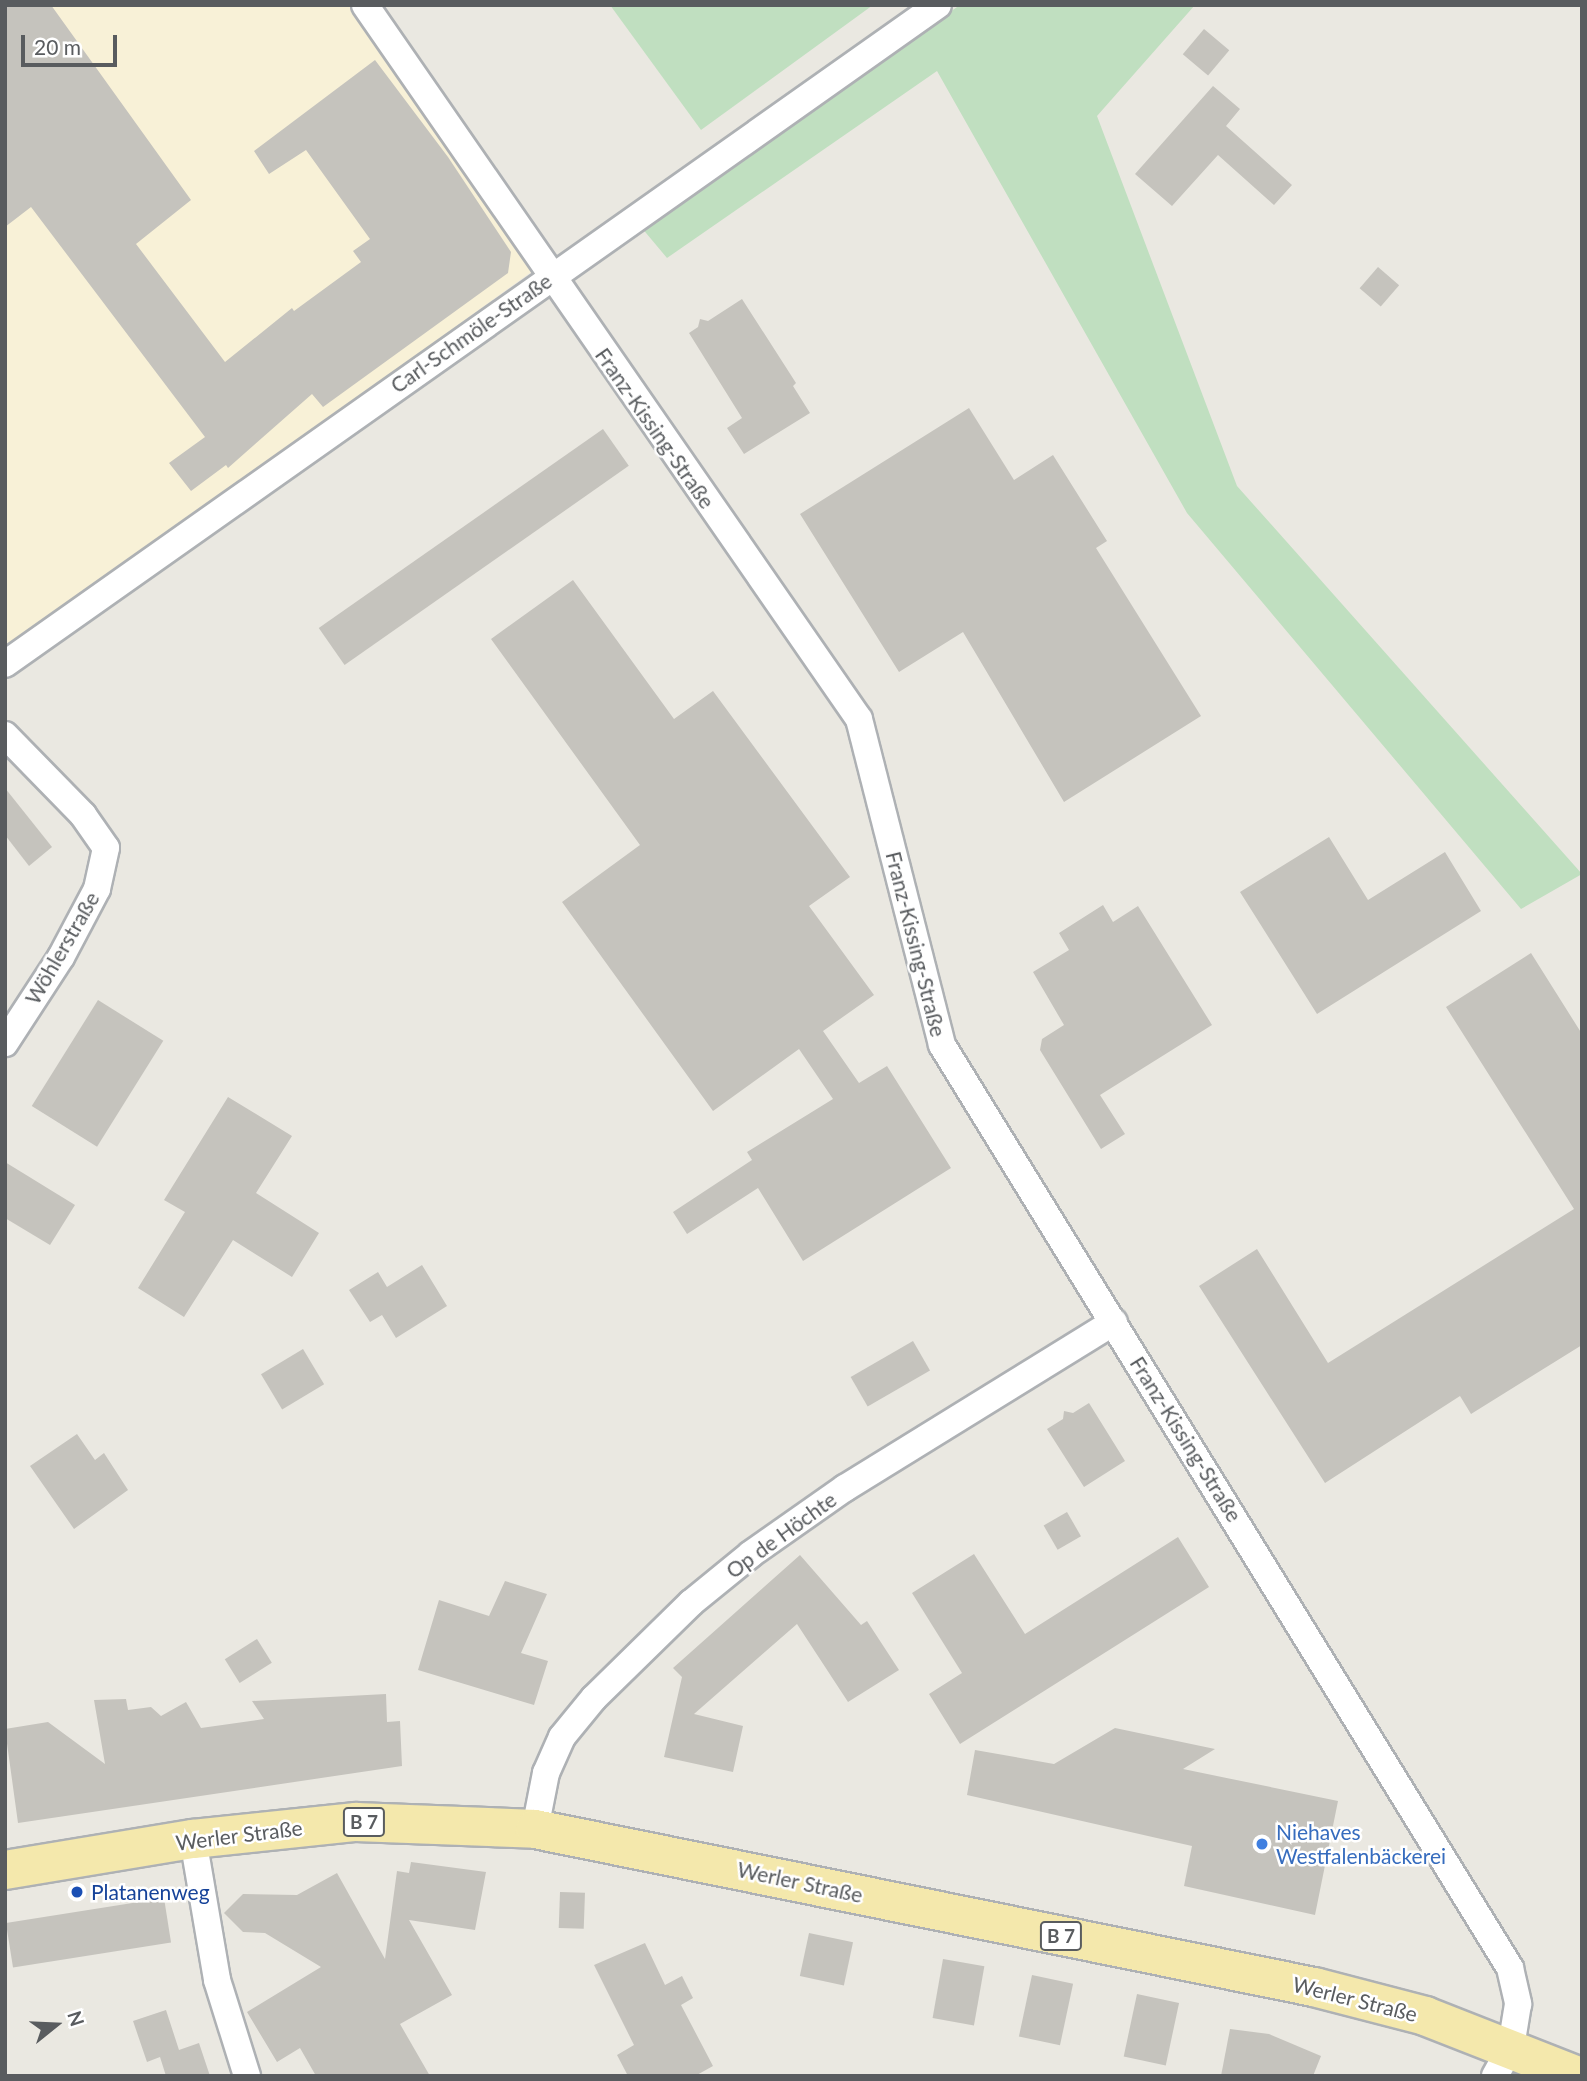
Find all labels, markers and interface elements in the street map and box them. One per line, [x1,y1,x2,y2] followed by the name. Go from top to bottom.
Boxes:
[24,21,121,65] scale bar
[34,34,81,59] text: 20 m
[386,268,556,398] street label: Carl-Schmöle-Straße
[590,343,720,513] street label: Franz-Kissing-Straße
[881,849,951,1039] street label: Franz-Kissing-Straße
[20,887,104,1009] street label: Wöhlerstraße
[1125,1352,1247,1526] street label: Franz-Kissing-Straße
[721,1487,841,1583] street label: Op de Höchte
[341,1806,387,1838] road number: B 7
[174,1815,304,1855] street label: Werler Straße
[1276,1819,1446,1869] place label: Niehaves Westfalenbäckerei
[1254,1836,1270,1852] marker: Niehaves Westfalenbäckerei
[735,1856,865,1908] street label: Werler Straße
[91,1879,210,1905] place label: Platanenweg
[69,1884,85,1900] marker: Platanenweg
[1038,1920,1084,1952] road number: B 7
[1290,1971,1420,2027] street label: Werler Straße
[21,1990,91,2060] north arrow
[63,2008,90,2029] text: N

